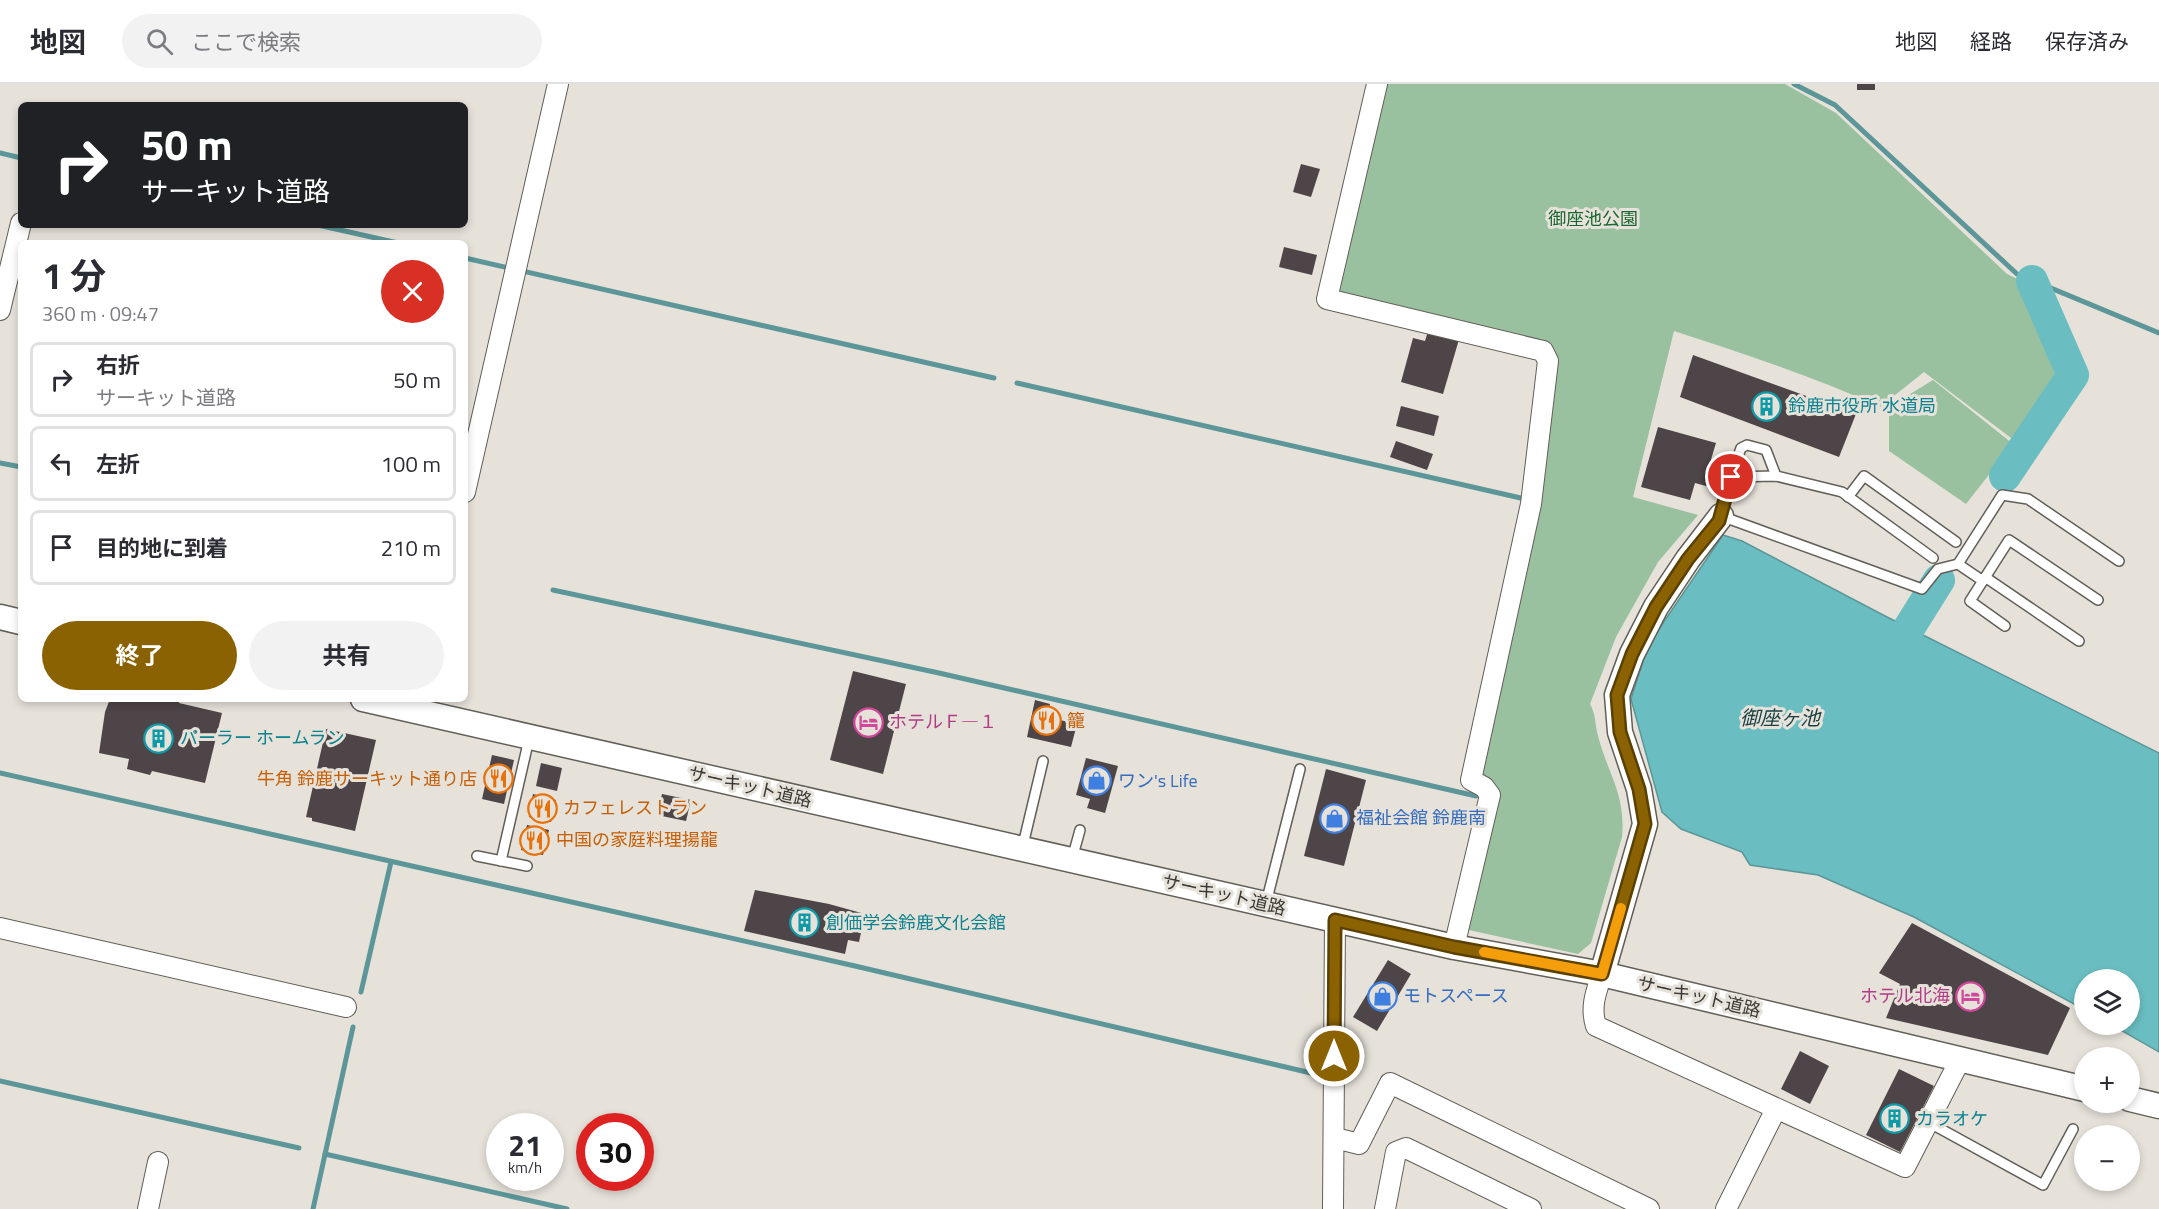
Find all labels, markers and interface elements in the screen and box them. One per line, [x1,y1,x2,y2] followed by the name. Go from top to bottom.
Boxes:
[122,14,542,68] search box
[30,20,86,63] text: 地図
[143,25,176,58] icon: search
[191,25,301,59] text: ここで検索
[1895,25,1937,57] text: 地図
[1970,25,2012,57] text: 経路
[2045,25,2129,57] text: 保存済み
[141,112,233,176] text: 50 m
[42,126,120,204] icon: right
[141,170,330,211] text: サーキット道路
[1548,205,1638,232] park label: 御座池公園
[42,248,106,303] text: 1 分
[381,260,444,323] button: close
[42,298,159,329] text: 360 m · 09:47
[96,348,140,382] text: 右折
[45,363,78,396] icon: right
[393,363,441,397] text: 50 m
[96,382,236,413] text: サーキット道路
[1751,390,1783,422] building icon: 鈴鹿市役所 水道局
[1788,392,1936,419] place label: 鈴鹿市役所 水道局
[45,447,78,480] icon: left
[96,447,140,481] text: 左折
[381,447,441,481] text: 100 m
[1705,451,1756,502] pin
[1714,460,1747,493] icon: arrive
[45,531,78,564] icon: arrive
[96,531,228,565] text: 目的地に到着
[381,531,441,565] text: 210 m
[42,621,237,690] button: 終了
[249,621,444,690] button: 共有
[1740,702,1822,733] water label: 御座ヶ池
[1030,705,1062,737] restaurant icon: 籠
[852,706,884,738] hotel icon: ホテルＦ―１
[1067,707,1085,734] place label: 籠
[889,708,997,735] place label: ホテルＦ―１
[143,722,175,754] building icon: パーラー ホームラン
[180,724,345,751] place label: パーラー ホームラン
[686,759,815,814] street label: サーキット道路
[482,763,514,795] restaurant icon: 牛角 鈴鹿サーキット通り店
[257,765,477,792] place label: 牛角 鈴鹿サーキット通り店
[1081,765,1113,797] shop icon: ワン's Life
[1118,767,1198,794] place label: ワン's Life
[526,792,558,824] restaurant icon: カフェレストラン
[563,794,707,821] place label: カフェレストラン
[1319,802,1351,834] shop icon: 福祉会館 鈴鹿南
[1356,804,1486,831] place label: 福祉会館 鈴鹿南
[519,824,551,856] restaurant icon: 中国の家庭料理揚龍
[556,826,718,853] place label: 中国の家庭料理揚龍
[1160,867,1289,922] street label: サーキット道路
[789,907,821,939] building icon: 創価学会鈴鹿文化会館
[826,909,1006,936] place label: 創価学会鈴鹿文化会館
[1635,969,1764,1024] street label: サーキット道路
[2074,969,2140,1191] map controls
[2074,969,2140,1035] button: layers
[1366,980,1398,1012] shop icon: モトスペース
[1955,980,1987,1012] hotel icon: ホテル北海
[1403,982,1509,1009] place label: モトスペース
[1860,982,1950,1009] place label: ホテル北海
[1302,1024,1366,1088] position arrow
[2074,1047,2140,1113] button: +
[1879,1103,1911,1135] building icon: カラオケ
[1916,1105,1988,1132] place label: カラオケ
[576,1113,654,1191] speed limit sign: 30
[508,1122,542,1168] text: 21
[2074,1125,2140,1191] button: −
[508,1156,542,1179] text: km/h

